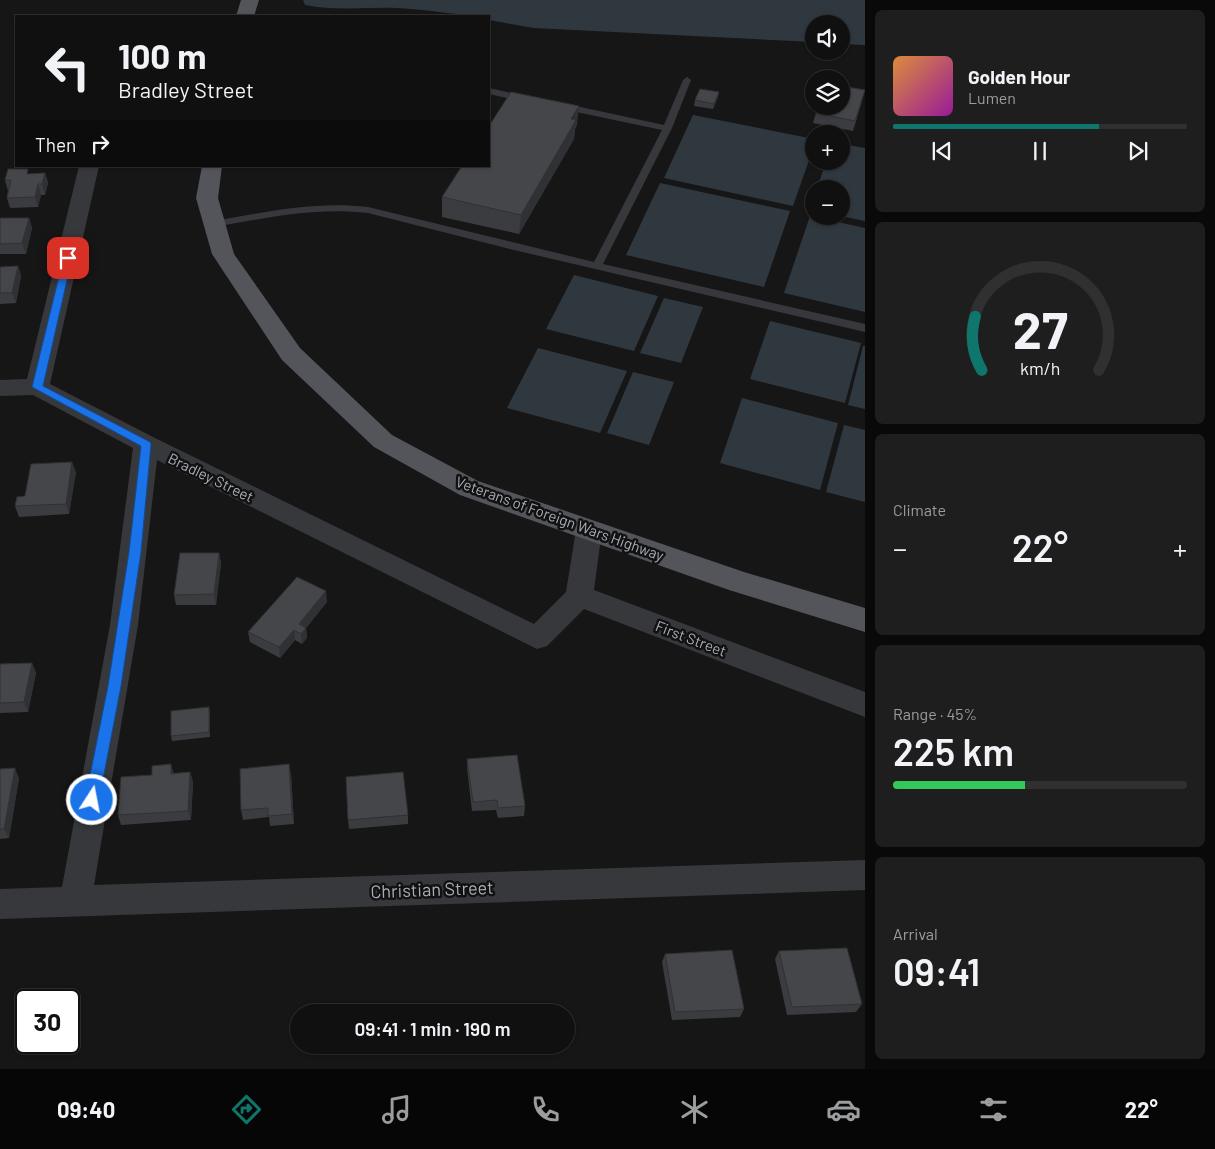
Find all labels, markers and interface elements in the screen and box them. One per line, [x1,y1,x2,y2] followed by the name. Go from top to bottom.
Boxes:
[805,15,850,225] map controls
[805,15,850,60] button: sound
[118,34,207,76] text: 100 m
[35,35,100,100] icon: left
[968,65,1070,88] text: Golden Hour
[805,70,850,115] button: layers
[118,76,254,102] text: Bradley Street
[968,88,1016,107] text: Lumen
[805,125,850,170] button: +
[86,130,114,158] icon: right
[35,133,76,156] text: Then
[928,137,956,165] icon: previous
[1026,137,1054,165] icon: pause
[1124,137,1152,165] icon: next
[805,180,850,225] button: −
[47,237,89,279] pin
[54,244,82,272] icon: arrive
[1013,297,1068,359] text: 27
[1020,357,1060,379] text: km/h
[165,449,257,505] street label: Bradley Street
[454,472,666,564] street label: Veterans of Foreign Wars Highway
[893,500,946,519] text: Climate
[1012,524,1068,570] text: 22°
[893,531,907,565] text: −
[1173,531,1187,565] text: +
[653,616,729,660] street label: First Street
[893,704,977,723] text: Range · 45%
[893,728,1014,774] text: 225 km
[65,773,117,825] position arrow
[370,876,494,902] street label: Christian Street
[893,924,938,943] text: Arrival
[893,948,980,994] text: 09:41
[15,989,80,1054] speed limit sign: 30
[355,1017,510,1040] text: 09:41 · 1 min · 190 m
[229,1092,264,1127] icon: directions
[379,1092,414,1127] icon: music
[528,1092,563,1127] icon: phone
[677,1092,712,1127] icon: climate
[826,1092,861,1127] icon: car
[976,1092,1011,1127] icon: filters
[57,1096,115,1122] text: 09:40
[1125,1096,1158,1122] text: 22°

